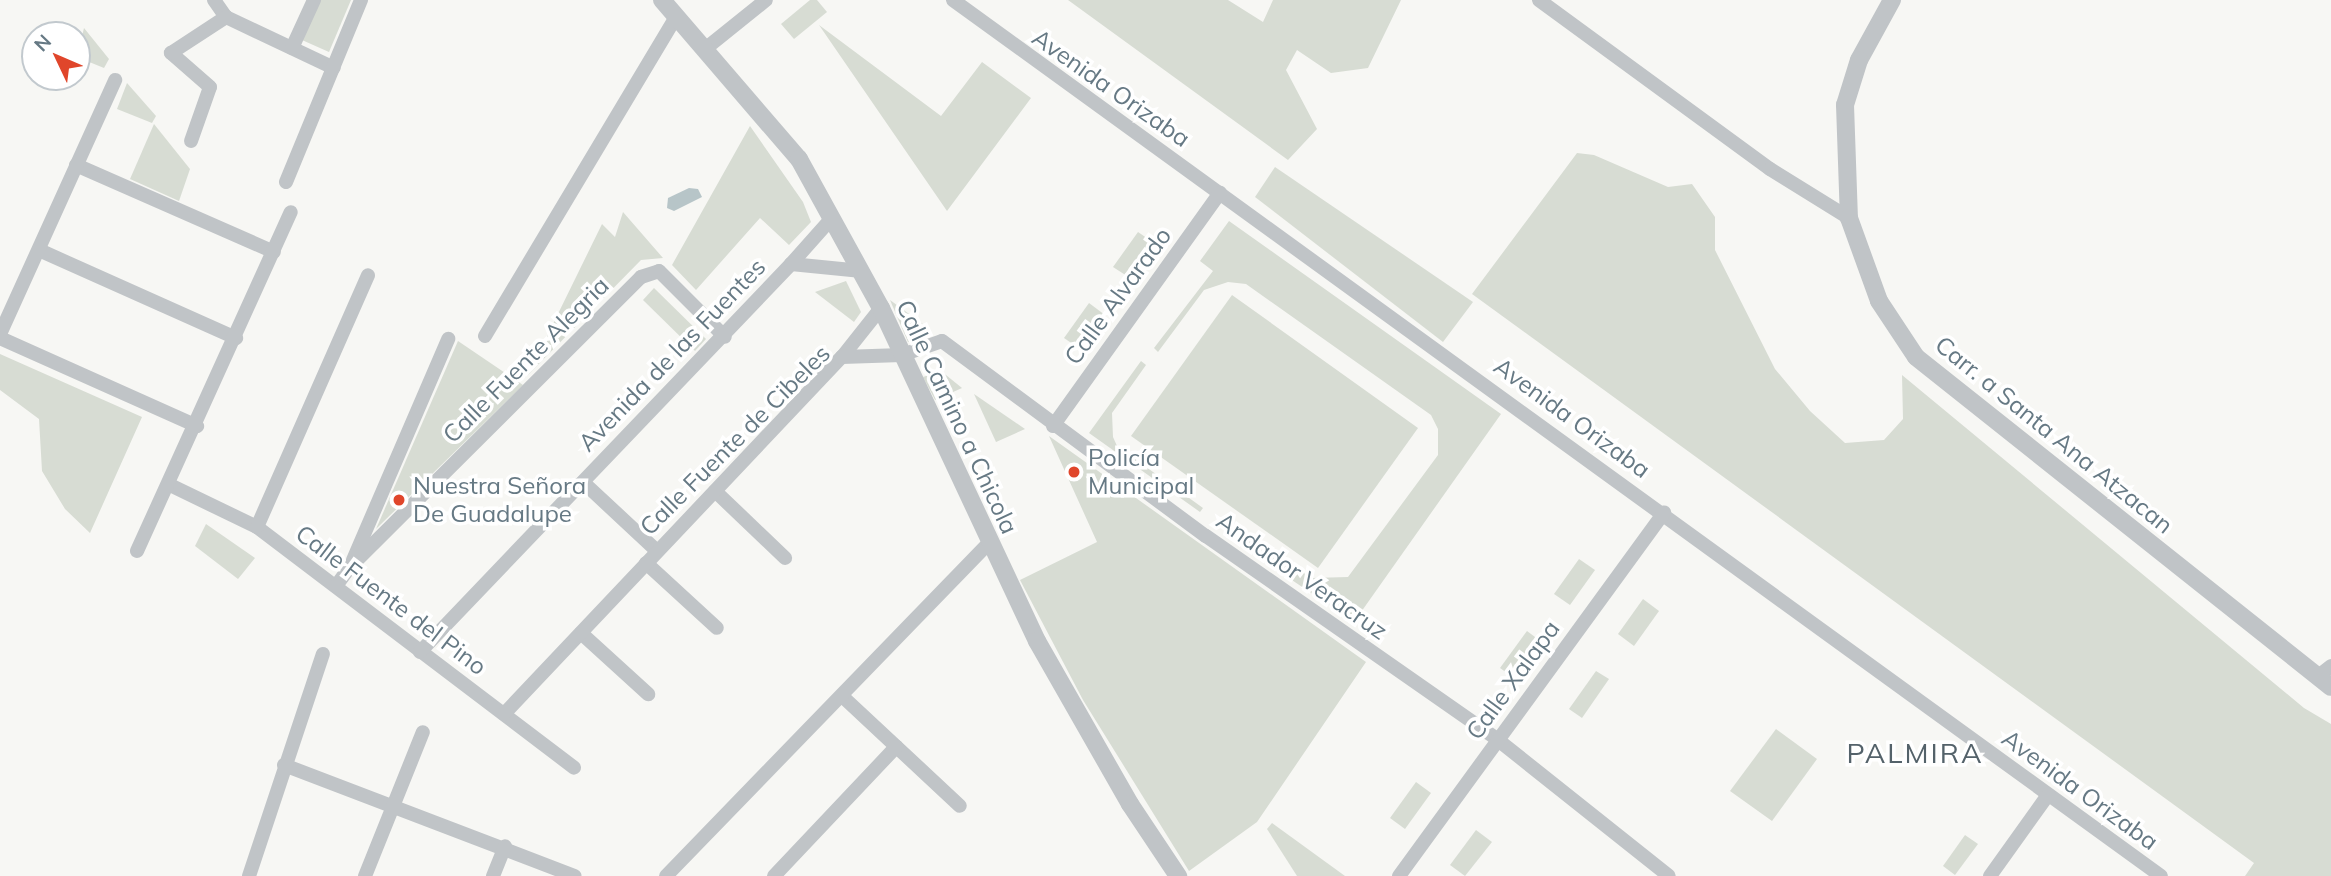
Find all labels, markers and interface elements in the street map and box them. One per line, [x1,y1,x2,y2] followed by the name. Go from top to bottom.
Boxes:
[21,21,91,91] north arrow
[1027,23,1195,153] street label: Avenida Orizaba
[29,29,56,56] text: N
[1059,222,1177,370] street label: Calle Alvarado
[572,253,772,457] street label: Avenida de las Fuentes
[437,271,615,449] street label: Calle Fuente Alegria
[890,295,1024,539] street label: Calle Camino a Chicola
[1929,330,2179,540] street label: Carr. a Santa Ana Atzacan
[634,339,836,541] street label: Calle Fuente de Cibeles
[1488,352,1656,484] street label: Avenida Orizaba
[1088,444,1194,500] place label: Policía Municipal
[1066,464,1082,480] marker: Policía Municipal
[413,472,586,528] place label: Nuestra Señora De Guadalupe
[391,492,407,508] marker: Nuestra Señora De Guadalupe
[1211,506,1393,646] street label: Andador Veracruz
[290,519,492,681] street label: Calle Fuente del Pino
[1460,615,1566,745] street label: Calle Xalapa
[1996,724,2164,856] street label: Avenida Orizaba
[1847,736,1983,770] district label: PALMIRA

